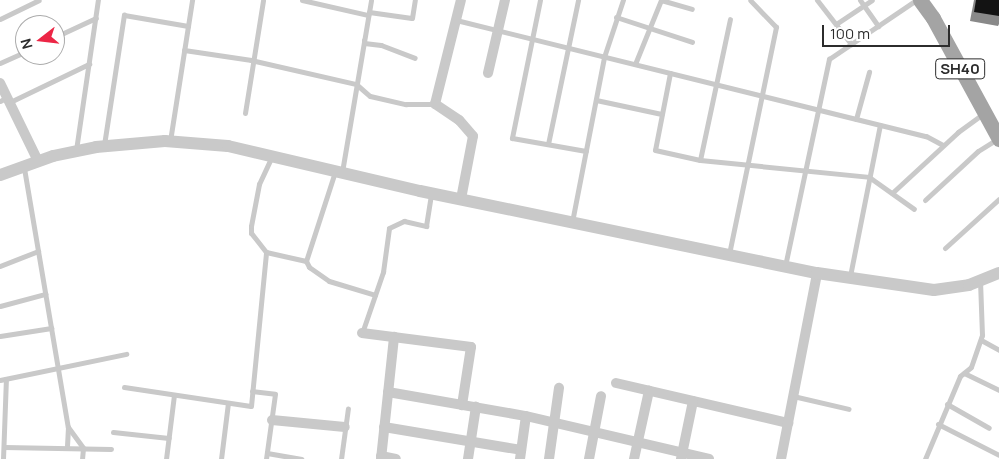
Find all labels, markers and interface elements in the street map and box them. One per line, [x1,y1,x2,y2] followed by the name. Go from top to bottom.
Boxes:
[15,15,65,65] north arrow
[824,15,952,47] scale bar
[830,23,870,44] text: 100 m
[16,37,37,51] text: N
[935,56,985,82] road number: SH40

